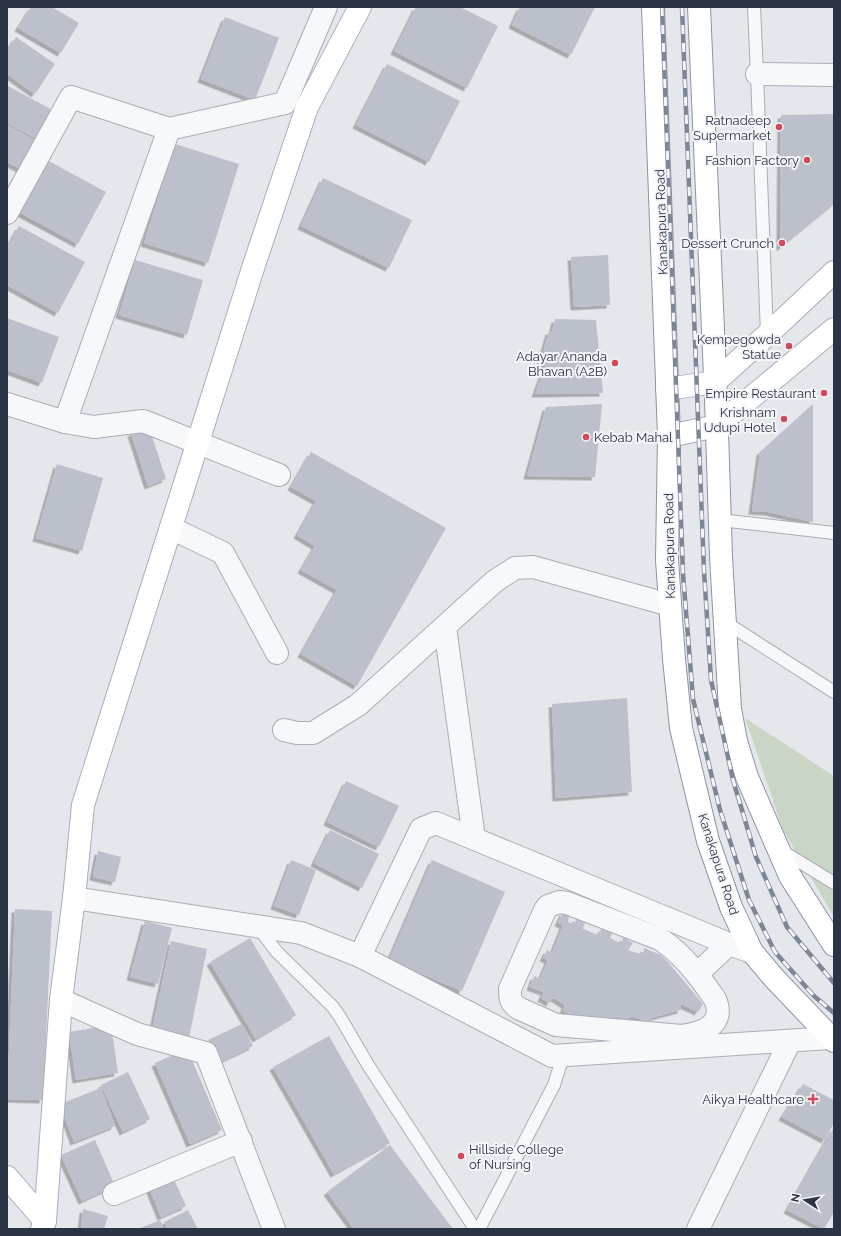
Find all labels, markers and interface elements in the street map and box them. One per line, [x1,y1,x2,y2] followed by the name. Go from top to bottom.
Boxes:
[693,113,772,143] place label: Ratnadeep Supermarket
[774,122,784,132] marker: Ratnadeep Supermarket
[705,153,799,168] place label: Fashion Factory
[802,155,812,165] marker: Fashion Factory
[652,169,671,275] street label: Kanakapura Road
[681,236,774,251] place label: Dessert Crunch
[777,238,787,248] marker: Dessert Crunch
[697,332,781,362] place label: Kempegowda Statue
[784,341,794,351] marker: Kempegowda Statue
[516,349,607,379] place label: Adayar Ananda Bhavan (A2B)
[610,358,620,368] marker: Adayar Ananda Bhavan (A2B)
[705,386,817,401] place label: Empire Restaurant
[819,388,829,398] marker: Empire Restaurant
[704,405,776,435] place label: Krishnam Udupi Hotel
[779,414,789,424] marker: Krishnam Udupi Hotel
[594,430,673,445] place label: Kebab Mahal
[581,432,591,442] marker: Kebab Mahal
[661,493,678,599] street label: Kanakapura Road
[695,811,742,917] street label: Kanakapura Road
[702,1092,804,1107] place label: Aikya Healthcare
[807,1093,819,1105] marker: Aikya Healthcare
[469,1142,564,1172] place label: Hillside College of Nursing
[456,1151,466,1161] marker: Hillside College of Nursing
[785,1180,825,1220] north arrow
[788,1193,803,1203] text: N

